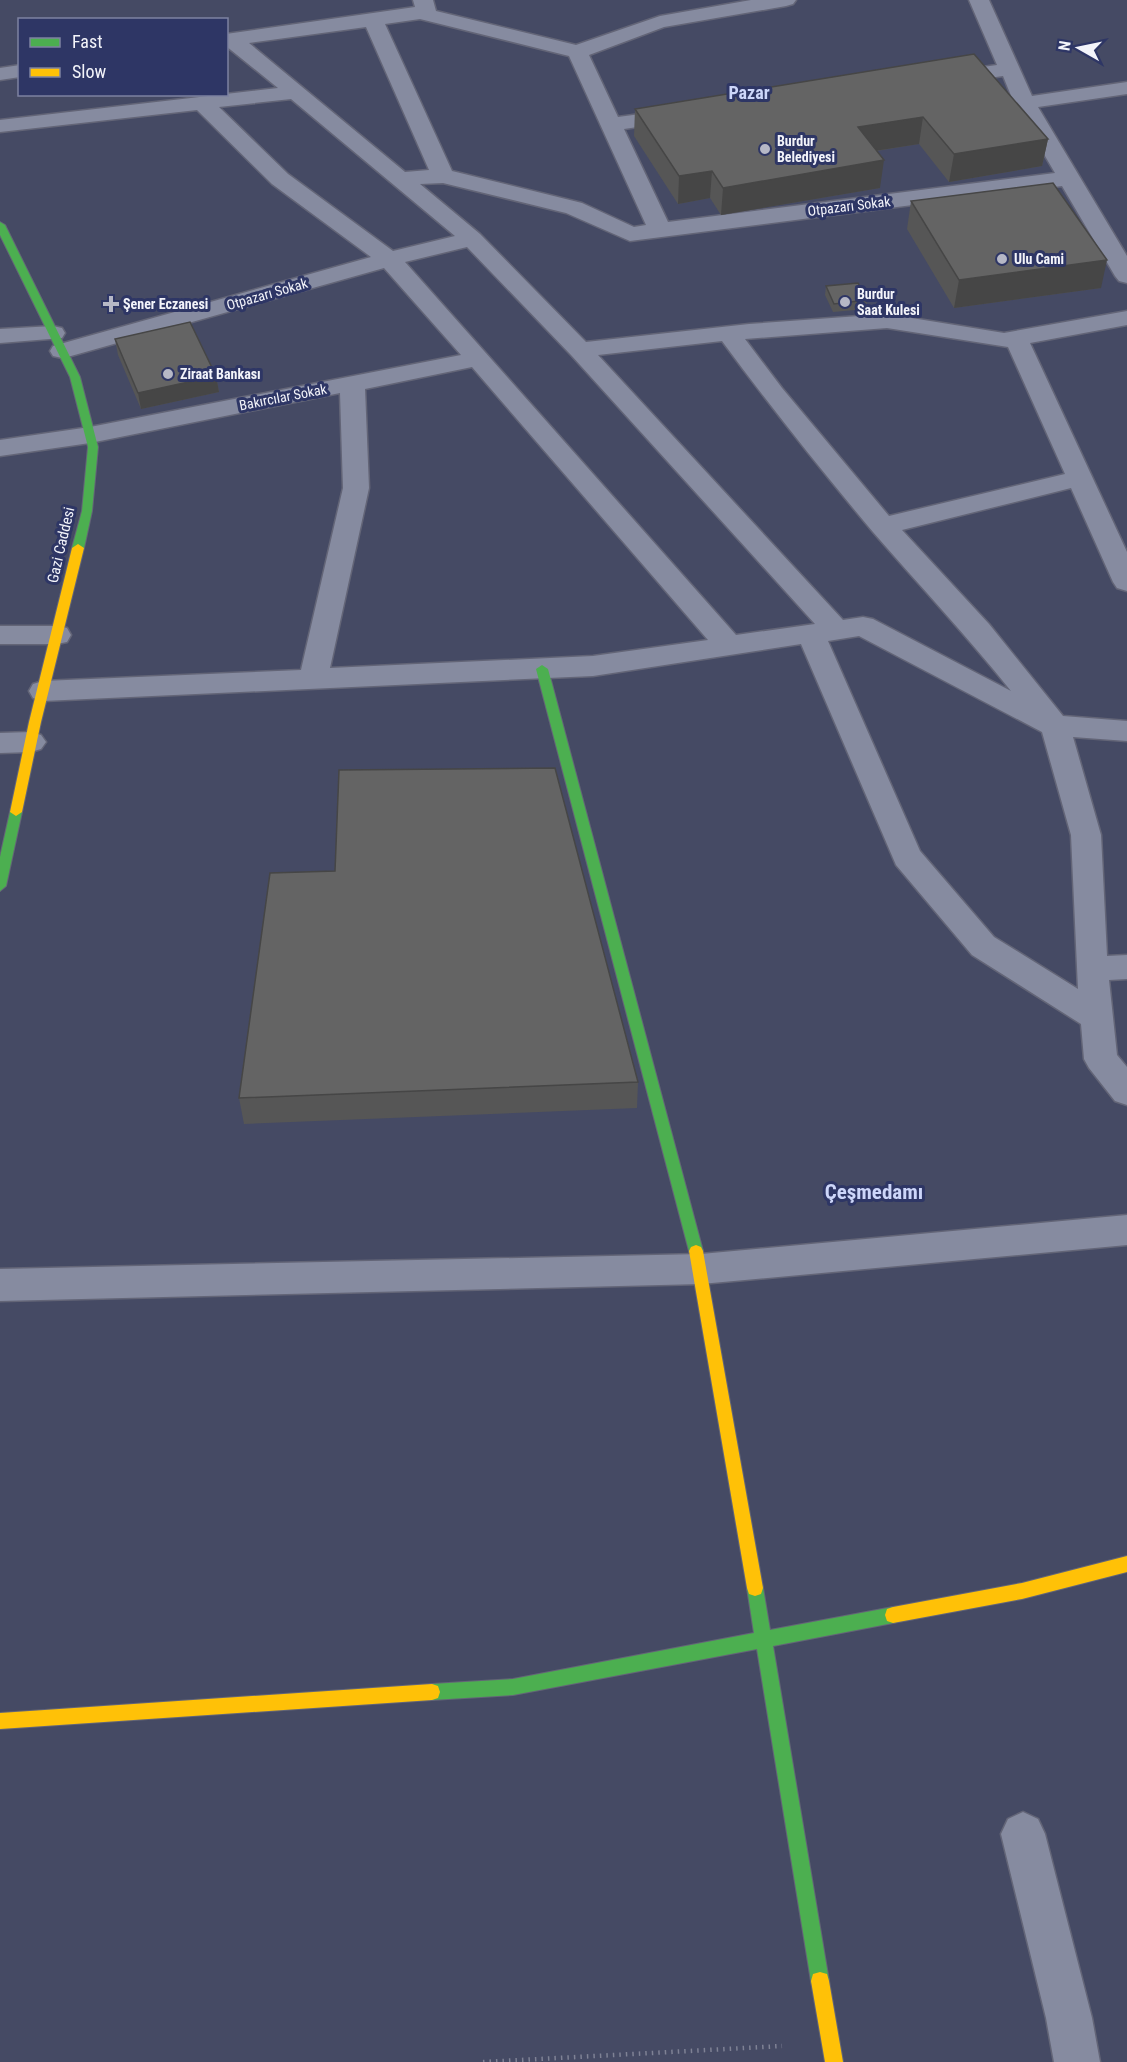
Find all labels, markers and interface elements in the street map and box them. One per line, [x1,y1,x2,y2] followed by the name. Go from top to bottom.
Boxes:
[18,18,228,96] legend
[1049,18,1109,78] north arrow
[72,31,103,52] text: Fast
[1055,39,1075,52] text: N
[72,61,107,82] text: Slow
[728,82,770,103] district label: Pazar
[777,133,835,165] place label: Burdur Belediyesi
[758,142,772,156] marker: Burdur Belediyesi
[807,193,892,219] street label: Otpazarı Sokak
[1014,251,1064,267] place label: Ulu Cami
[995,252,1009,266] marker: Ulu Cami
[225,275,310,313] street label: Otpazarı Sokak
[857,286,920,318] place label: Burdur Saat Kulesi
[838,295,852,309] marker: Burdur Saat Kulesi
[123,296,208,312] place label: Şener Eczanesi
[104,297,118,311] marker: Şener Eczanesi
[180,366,261,382] place label: Ziraat Bankası
[161,367,175,381] marker: Ziraat Bankası
[238,381,329,413] street label: Bakırcılar Sokak
[44,505,78,585] street label: Gazi Caddesi
[825,1180,923,1204] district label: Çeşmedamı

